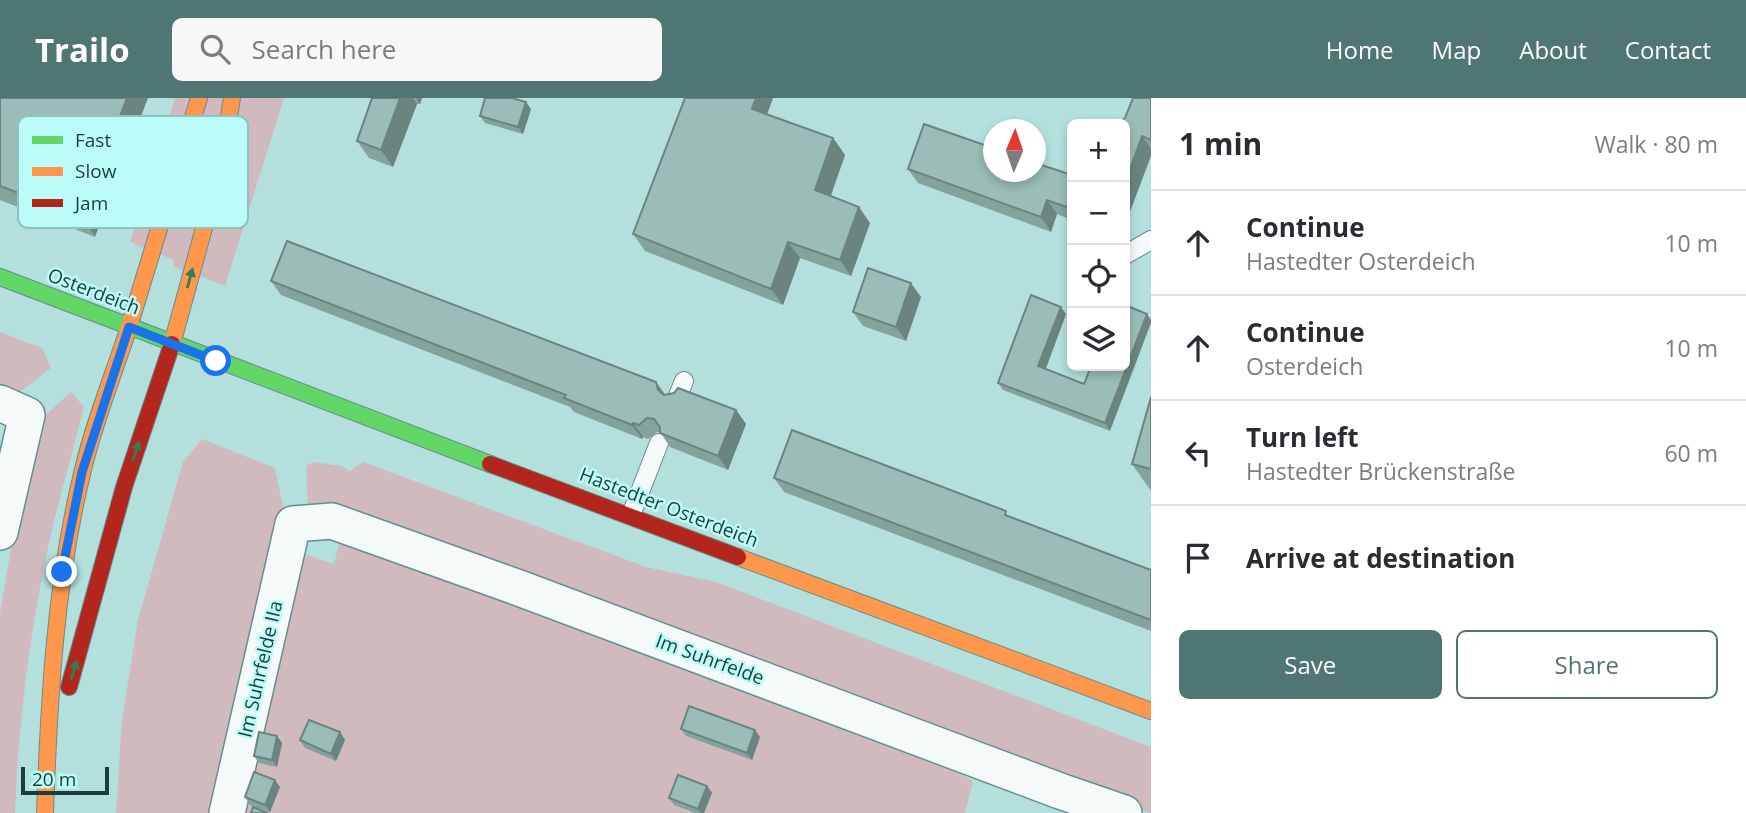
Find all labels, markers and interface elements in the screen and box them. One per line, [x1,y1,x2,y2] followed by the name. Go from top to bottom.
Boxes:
[172,18,662,81] search box
[35,27,130,72] text: Trailo
[196,30,234,68] icon: search
[252,31,396,67] text: Search here
[1326,33,1394,66] text: Home
[1432,33,1481,66] text: Map
[1519,33,1587,66] text: About
[1625,33,1711,66] text: Contact
[18,116,248,228] legend
[983,119,1046,182] north arrow
[1067,119,1130,371] map controls
[1067,119,1130,182] button: +
[1179,123,1262,164] text: 1 min
[75,127,111,153] text: Fast
[1595,128,1718,160] text: Walk · 80 m
[75,158,117,184] text: Slow
[1067,182,1130,245] button: −
[73,190,108,216] text: Jam
[1246,209,1365,245] text: Continue
[1179,224,1217,262] icon: ahead
[1664,227,1718,259] text: 10 m
[1067,245,1130,308] button: locate
[1246,245,1476,277] text: Hastedter Osterdeich
[44,262,144,320] street label: Osterdeich
[185,267,196,289] one-way arrow
[1067,308,1130,371] button: layers
[1246,314,1365,350] text: Continue
[1179,329,1217,367] icon: ahead
[1664,332,1718,364] text: 10 m
[200,345,231,376] route start
[1246,350,1363,382] text: Osterdeich
[1246,419,1358,455] text: Turn left
[1179,434,1217,472] icon: left
[1664,437,1718,469] text: 60 m
[131,440,142,461] one-way arrow
[1246,455,1515,487] text: Hastedter Brückenstraße
[576,461,762,553] street label: Hastedter Osterdeich
[1179,539,1217,577] icon: arrive
[1246,540,1515,576] text: Arrive at destination
[46,556,77,587] route end
[232,598,288,740] street label: Im Suhrfelde IIa
[652,627,768,691] street label: Im Suhrfelde
[1179,630,1442,699] button: Save
[1456,630,1718,699] button: Share
[69,659,79,680] one-way arrow
[21,764,108,796] scale bar
[32,766,76,792] text: 20 m

